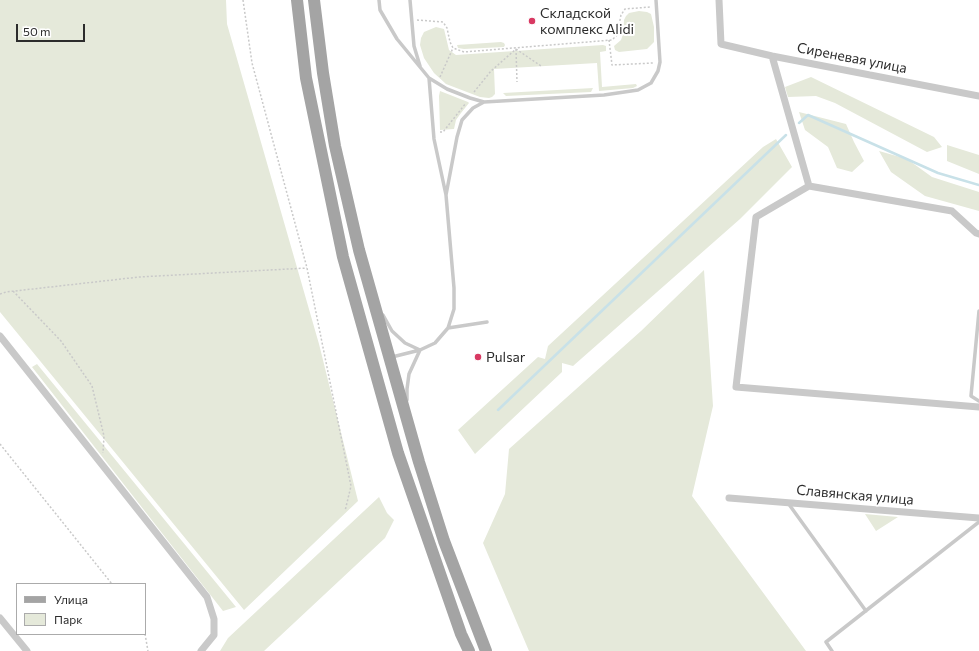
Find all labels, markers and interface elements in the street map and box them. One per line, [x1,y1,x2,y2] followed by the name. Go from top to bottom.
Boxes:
[540,5,634,38] place label: Складской комплекс Alidi
[18,16,87,42] scale bar
[527,16,537,26] marker: Складской комплекс Alidi
[23,24,51,38] text: 50 m
[796,39,908,77] street label: Сиреневая улица
[486,349,525,365] place label: Pulsar
[473,352,483,362] marker: Pulsar
[796,482,914,508] street label: Славянская улица
[16,583,146,635] legend
[54,592,88,606] text: Улица
[54,612,83,626] text: Парк

